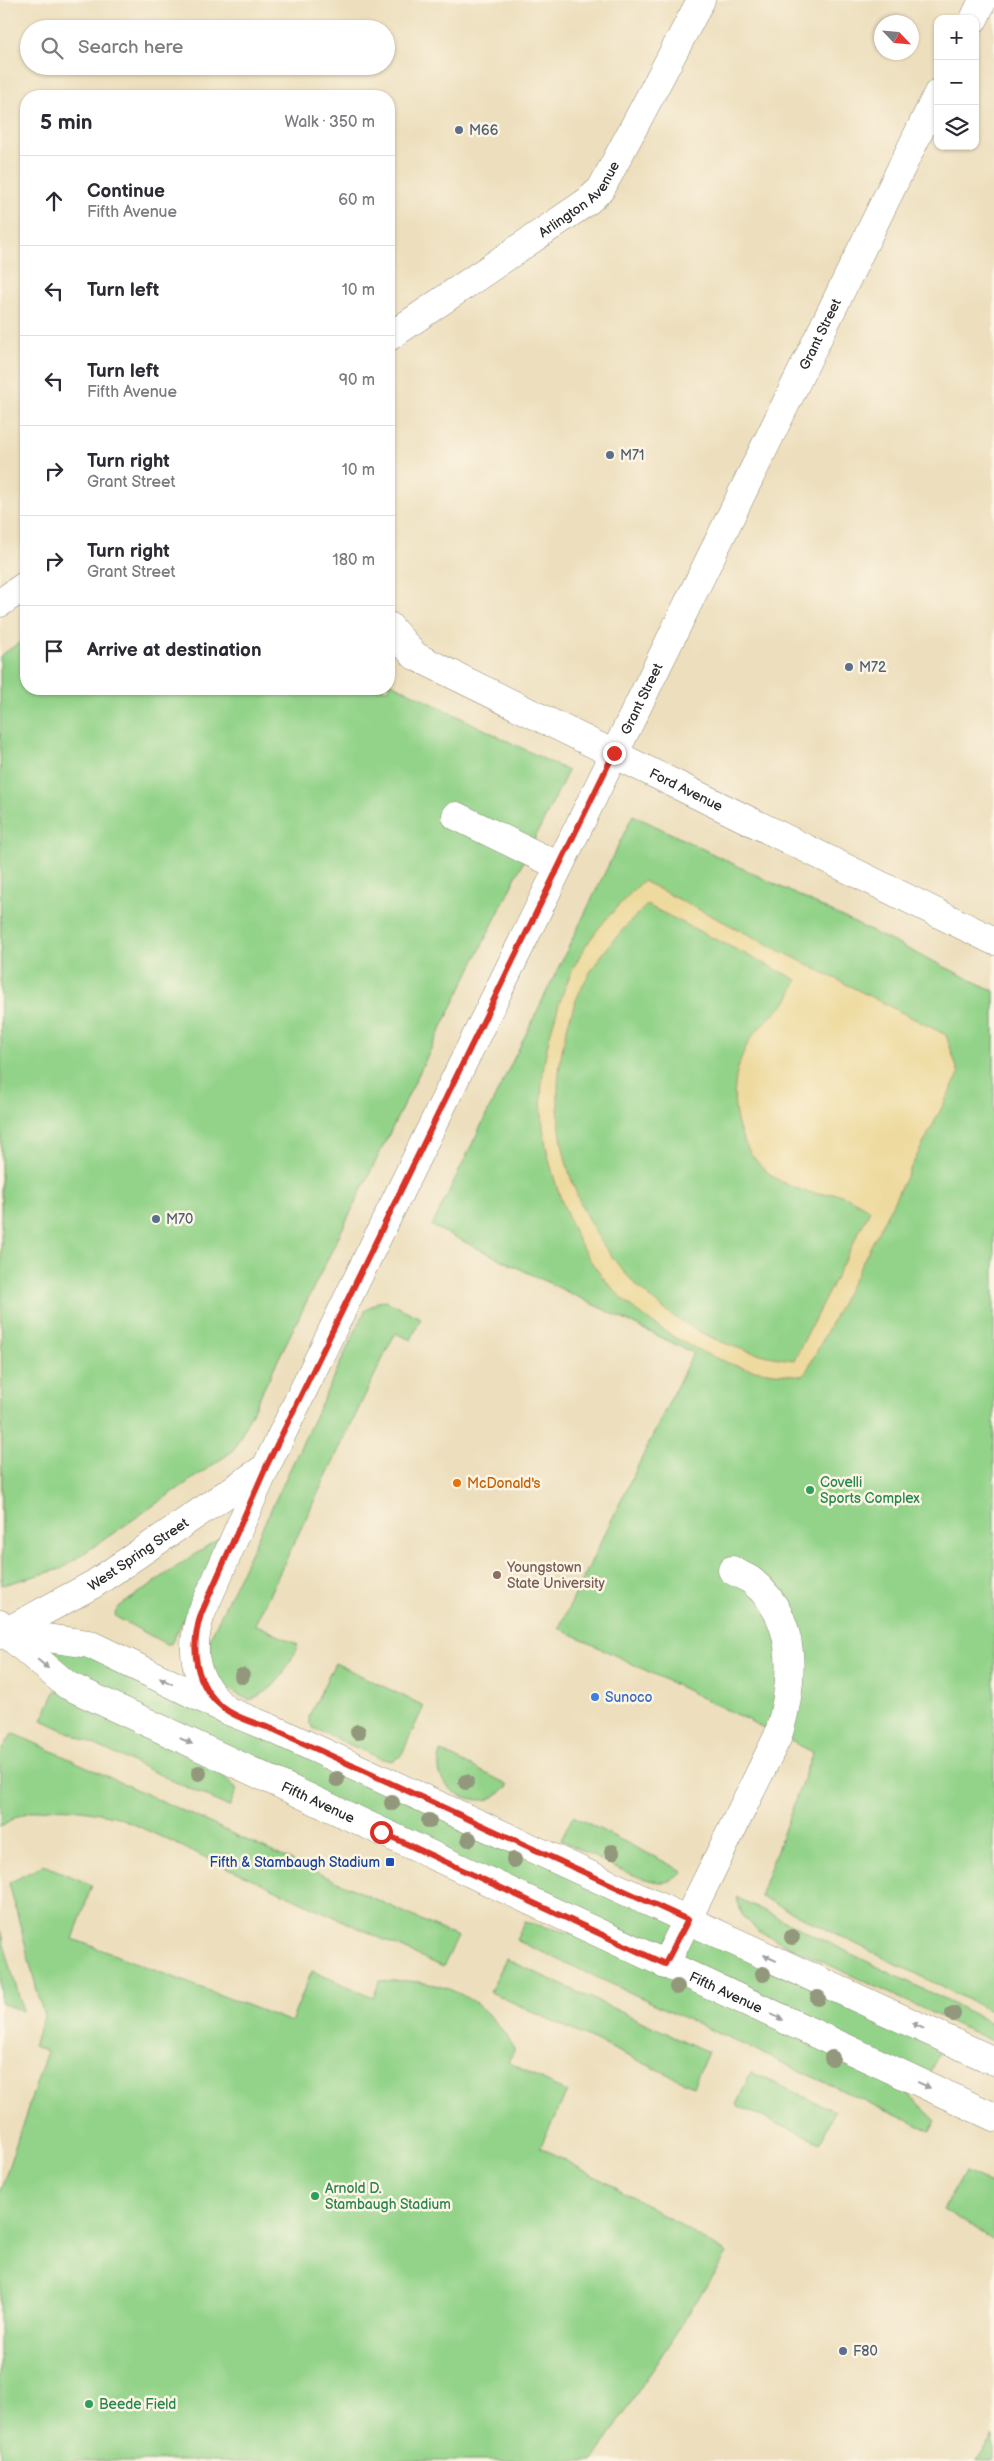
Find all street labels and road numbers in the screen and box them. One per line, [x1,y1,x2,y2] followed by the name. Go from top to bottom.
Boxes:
[535,158,623,241] street label: Arlington Avenue
[795,295,845,373] street label: Grant Street
[617,660,666,737] street label: Grant Street
[647,764,726,815] street label: Ford Avenue
[84,1514,192,1594] street label: West Spring Street
[279,1778,357,1826] street label: Fifth Avenue
[687,1968,765,2016] street label: Fifth Avenue

